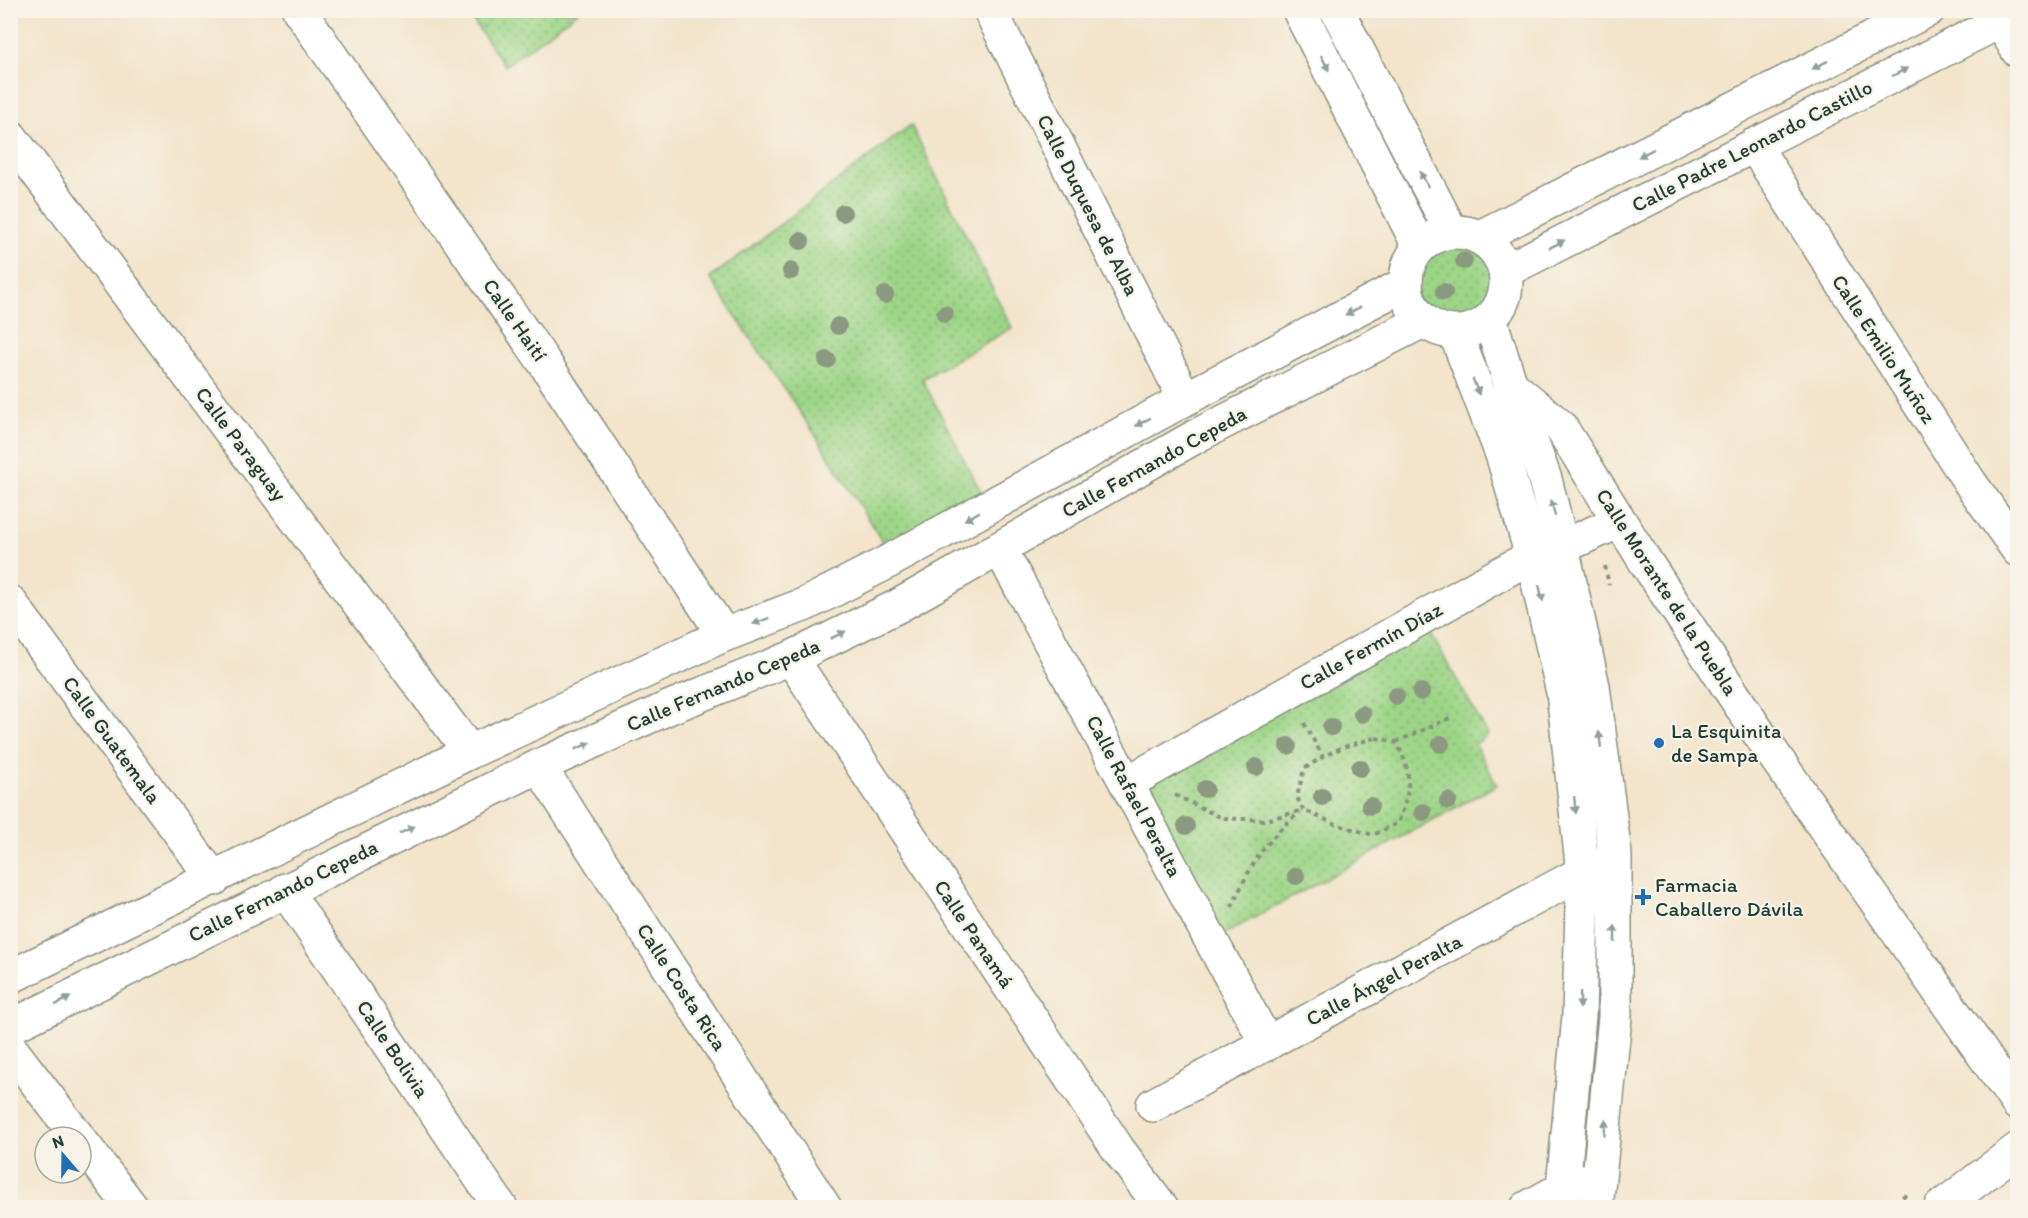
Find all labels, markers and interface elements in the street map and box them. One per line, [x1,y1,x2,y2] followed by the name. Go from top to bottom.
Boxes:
[1321,54,1330,71] one-way arrow
[1811,60,1829,70] one-way arrow
[1892,67,1909,76] one-way arrow
[1627,74,1876,217] street label: Calle Padre Leonardo Castillo
[1032,110,1145,300] street label: Calle Duquesa de Alba
[1637,148,1654,158] one-way arrow
[1419,171,1429,188] one-way arrow
[1549,240,1566,249] one-way arrow
[1827,269,1942,428] street label: Calle Emilio Muñoz
[478,274,553,366] street label: Calle Haití
[1344,306,1362,316] one-way arrow
[1471,378,1481,396] one-way arrow
[190,382,292,506] street label: Calle Paraguay
[1057,400,1251,523] street label: Calle Fernando Cepeda
[1134,417,1151,427] one-way arrow
[1591,484,1744,700] street label: Calle Morante de la Puebla
[1547,499,1557,517] one-way arrow
[964,511,981,521] one-way arrow
[1536,583,1546,602] one-way arrow
[1295,596,1447,695] street label: Calle Fermín Díaz
[751,617,769,627] one-way arrow
[830,630,847,639] one-way arrow
[622,632,823,737] street label: Calle Fernando Cepeda
[58,671,167,808] street label: Calle Guatemala
[1081,711,1188,881] street label: Calle Rafael Peralta
[1671,718,1781,767] place label: La Esquinita de Sampa
[1596,730,1605,749] one-way arrow
[1652,736,1666,750] marker: La Esquinita de Sampa
[574,741,592,751] one-way arrow
[1571,796,1580,815] one-way arrow
[398,826,415,835] one-way arrow
[184,834,382,947] street label: Calle Fernando Cepeda
[1655,872,1803,921] place label: Farmacia Caballero Dávila
[929,875,1020,993] street label: Calle Panamá
[1636,890,1650,904] marker: Farmacia Caballero Dávila
[632,918,733,1055] street label: Calle Costa Rica
[1610,924,1620,943] one-way arrow
[1302,928,1466,1031] street label: Calle Ángel Peralta
[1575,990,1585,1009] one-way arrow
[352,995,435,1102] street label: Calle Bolivia
[54,996,71,1006] one-way arrow
[1600,1119,1610,1138] one-way arrow
[33,1125,93,1185] north arrow
[50,1131,66,1152] text: N

